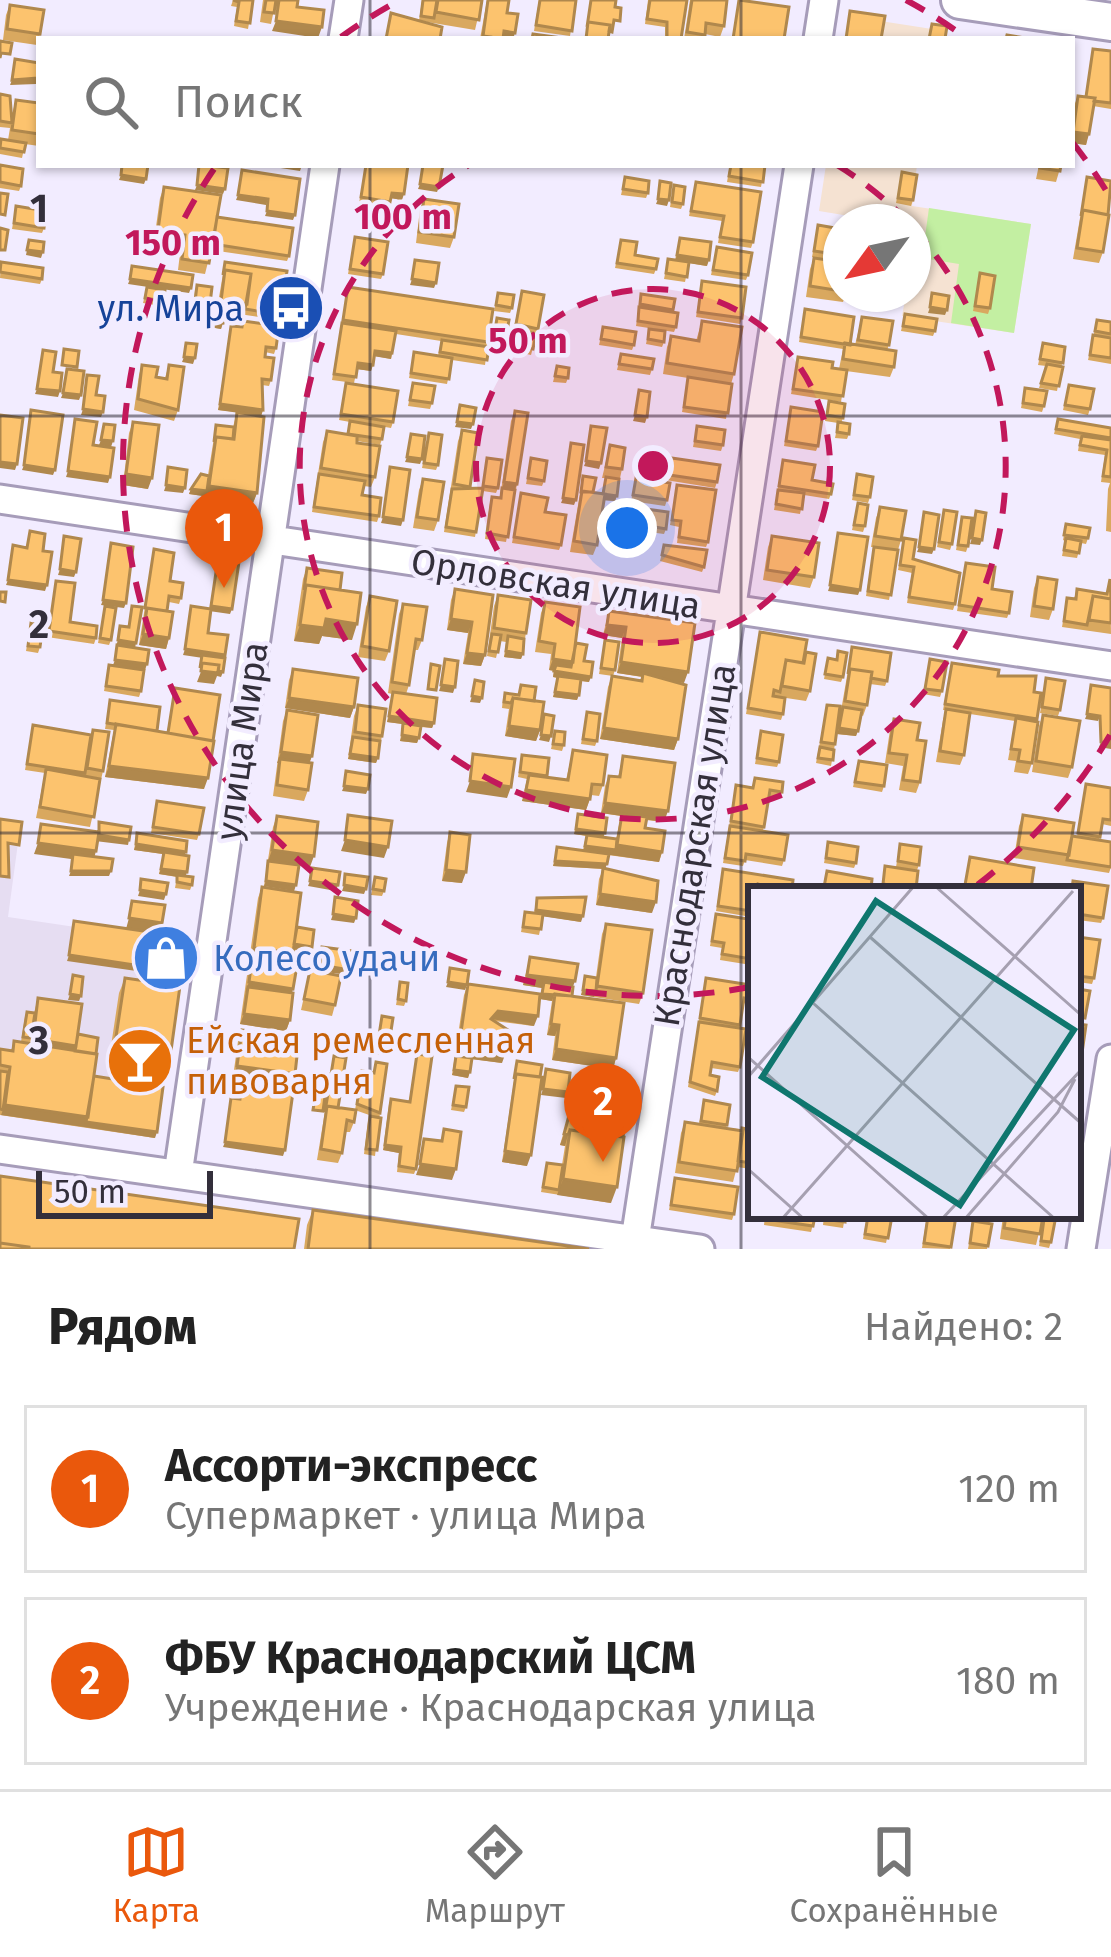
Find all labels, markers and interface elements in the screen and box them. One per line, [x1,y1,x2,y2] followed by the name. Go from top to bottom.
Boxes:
[36,36,1075,168] search box
[78,69,144,135] icon: search
[174,75,303,129] text: Поиск
[30,186,48,232] text: 1
[354,195,452,239] text: 100 m
[823,204,931,312] north arrow
[125,221,221,265] text: 150 m
[256,273,326,343] bus stop icon: ул. Мира
[98,287,244,331] place label: ул. Мира
[488,319,568,363] text: 50 m
[632,445,674,487] centre of rings
[185,489,263,588] pin: 1
[597,498,657,558] your location
[408,539,704,629] street label: Орловская улица
[29,602,49,648] text: 2
[206,639,278,843] street label: улица Мира
[645,661,745,1030] street label: Краснодарская улица
[748,886,1081,1219] inset map
[131,923,201,993] shop icon: Колесо удачи
[213,937,440,981] place label: Колесо удачи
[28,1018,49,1064] text: 3
[186,1019,535,1104] place label: Ейская ремесленная пивоварня
[105,1026,175,1096] bar icon: Ейская ремесленная пивоварня
[564,1063,642,1162] pin: 2
[36,1165,213,1218] scale bar
[54,1172,126,1212] text: 50 m
[48,1296,197,1358] text: Рядом
[864,1304,1063,1350] text: Найдено: 2
[165,1439,537,1493] text: Ассорти-экспресс
[81,1466,99,1512] text: 1
[958,1466,1060,1512] text: 120 m
[165,1493,647,1539] text: Супермаркет · улица Мира
[165,1631,696,1685] text: ФБУ Краснодарский ЦСМ
[80,1658,100,1704] text: 2
[956,1658,1060,1704] text: 180 m
[165,1685,817,1731] text: Учреждение · Краснодарская улица
[112,1819,200,1931] tab: Карта
[425,1819,565,1931] tab: Маршрут
[790,1819,999,1931] tab: Сохранённые

